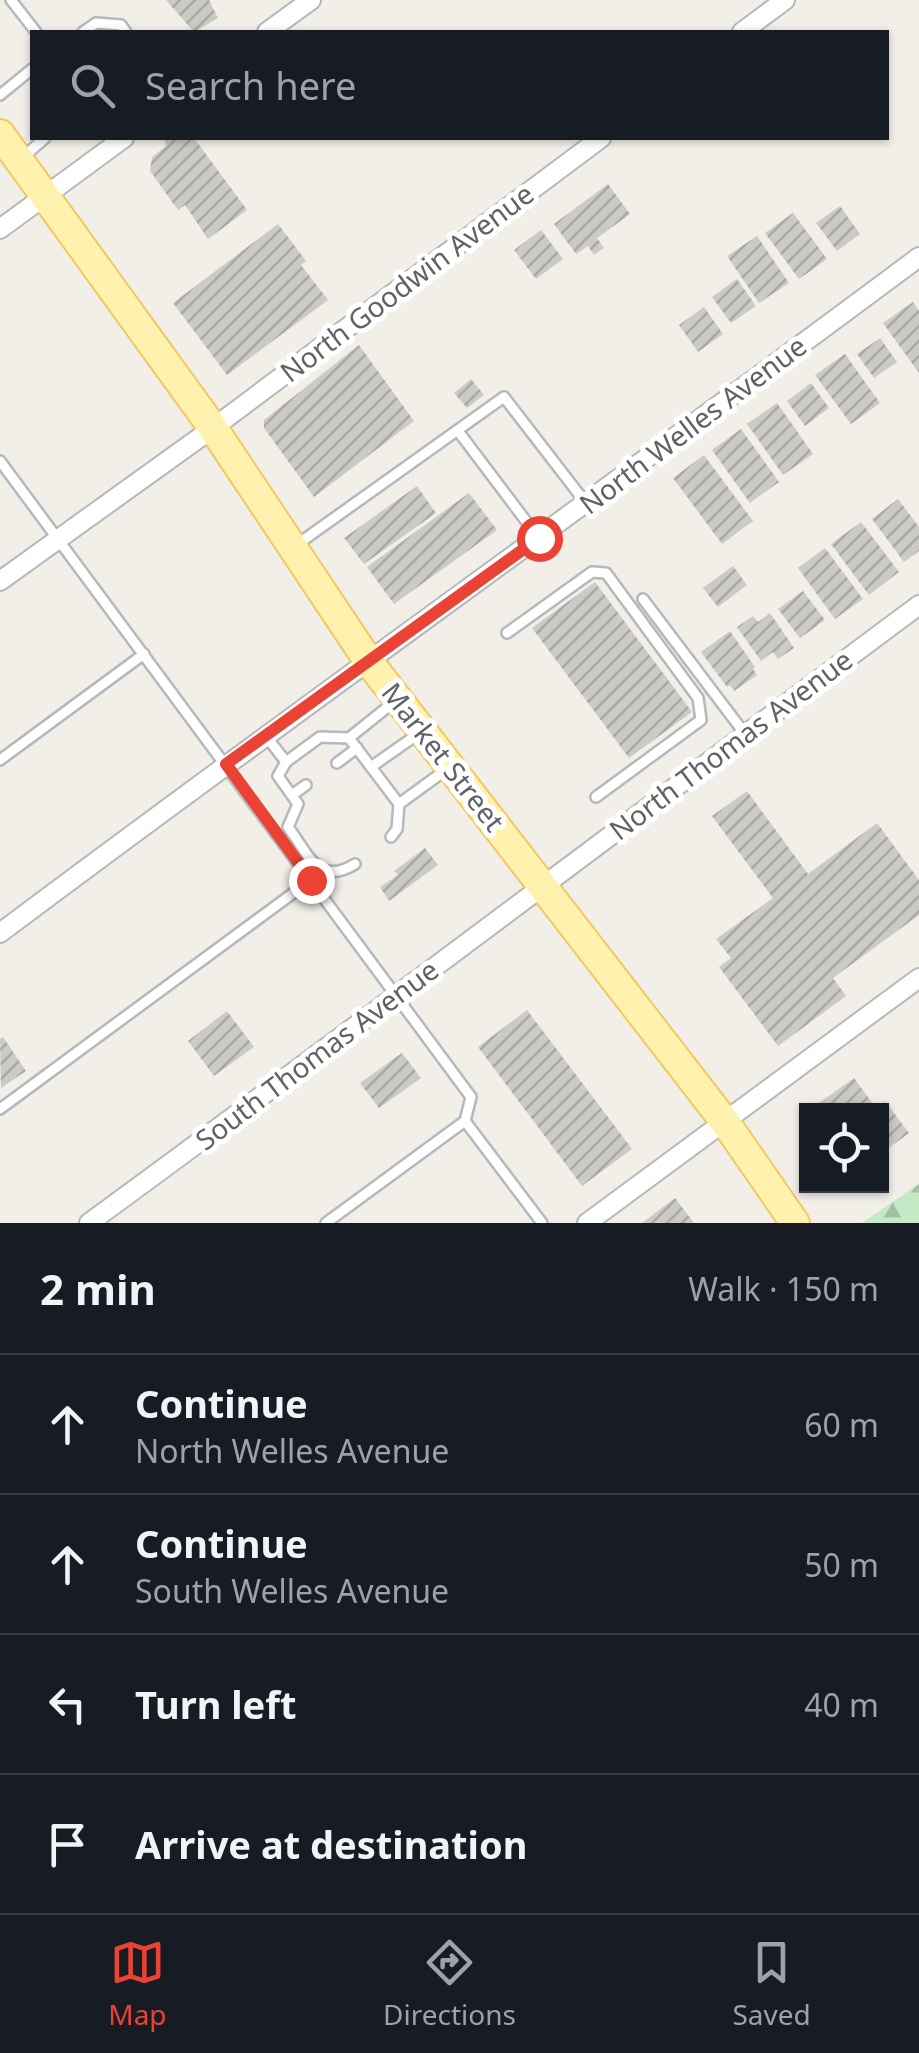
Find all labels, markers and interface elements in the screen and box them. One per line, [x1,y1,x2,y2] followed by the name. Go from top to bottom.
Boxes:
[30,30,889,140] search box
[65,58,120,113] icon: search
[145,59,356,111] text: Search here
[272,174,541,390] street label: North Goodwin Avenue
[571,326,814,522] street label: North Welles Avenue
[517,516,563,562] route start
[601,640,860,848] street label: North Thomas Avenue
[374,674,514,839] street label: Market Street
[289,858,335,904] route end
[187,950,446,1158] street label: South Thomas Avenue
[799,1103,889,1193] map controls
[799,1103,889,1193] button: locate
[40,1260,156,1317] text: 2 min
[688,1267,879,1310] text: Walk · 150 m
[135,1377,308,1429] text: Continue
[40,1397,95,1452] icon: ahead
[804,1403,879,1446] text: 60 m
[135,1429,449,1472] text: North Welles Avenue
[135,1517,308,1569] text: Continue
[40,1537,95,1592] icon: ahead
[804,1543,879,1586] text: 50 m
[135,1569,449,1612] text: South Welles Avenue
[40,1677,95,1732] icon: left
[135,1678,297,1730] text: Turn left
[804,1683,879,1726] text: 40 m
[40,1817,95,1872] icon: arrive
[135,1818,527,1870] text: Arrive at destination
[108,1935,167,2033] tab: Map
[383,1935,516,2033] tab: Directions
[732,1935,811,2033] tab: Saved

